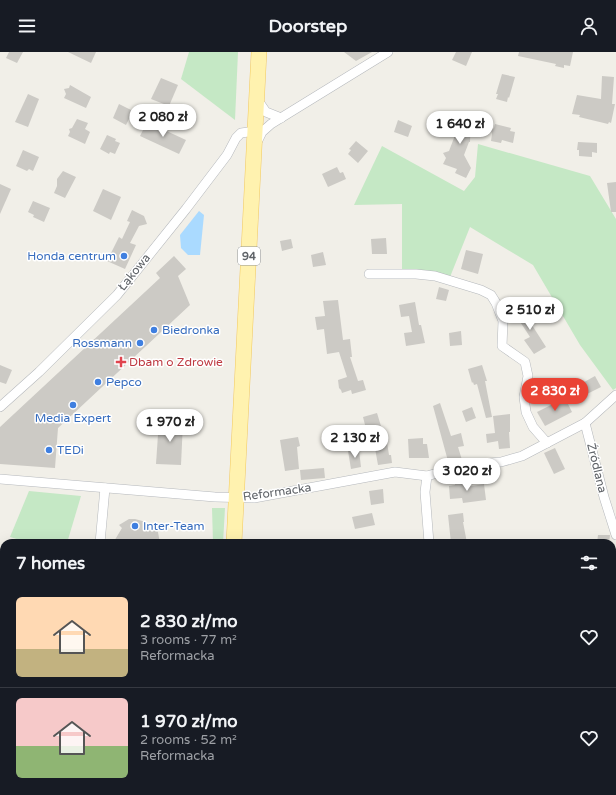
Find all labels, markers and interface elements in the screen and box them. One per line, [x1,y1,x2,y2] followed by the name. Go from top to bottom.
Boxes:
[16,15,38,37] icon: menu
[269,15,347,37] text: Doorstep
[578,15,600,37] icon: person
[122,104,204,138] pin: 2 080 zł
[138,109,188,125] text: 2 080 zł
[419,111,501,145] pin: 1 640 zł
[435,116,485,132] text: 1 640 zł
[238,247,260,265] road number: 94
[27,249,116,263] place label: Honda centrum
[115,251,153,293] street label: Łąkowa
[119,251,129,261] marker: Honda centrum
[489,297,571,331] pin: 2 510 zł
[505,302,555,318] text: 2 510 zł
[162,323,220,337] place label: Biedronka
[149,325,159,335] marker: Biedronka
[72,336,132,350] place label: Rossmann
[135,338,145,348] marker: Rossmann
[129,355,223,369] place label: Dbam o Zdrowie
[116,357,126,367] marker: Dbam o Zdrowie
[106,375,142,389] place label: Pepco
[93,377,103,387] marker: Pepco
[514,378,596,412] pin: 2 830 zł
[530,383,580,399] text: 2 830 zł
[68,400,78,410] marker: Media Expert
[129,409,211,443] pin: 1 970 zł
[35,411,112,425] place label: Media Expert
[145,414,195,430] text: 1 970 zł
[314,425,396,459] pin: 2 130 zł
[330,430,380,446] text: 2 130 zł
[584,442,610,494] street label: Źródlana
[57,443,84,457] place label: TEDi
[44,445,54,455] marker: TEDi
[426,458,508,492] pin: 3 020 zł
[442,463,492,479] text: 3 020 zł
[242,480,312,504] street label: Reformacka
[143,519,205,533] place label: Inter-Team
[130,521,140,531] marker: Inter-Team
[578,552,600,574] icon: filters
[16,553,85,574] text: 7 homes
[140,611,238,632] text: 2 830 zł/mo
[48,613,96,661] icon: home
[578,626,600,648] icon: heart
[140,632,237,648] text: 3 rooms · 77 m²
[140,648,215,664] text: Reformacka
[140,711,238,732] text: 1 970 zł/mo
[48,714,96,762] icon: home
[578,727,600,749] icon: heart
[140,732,237,748] text: 2 rooms · 52 m²
[140,748,215,764] text: Reformacka

